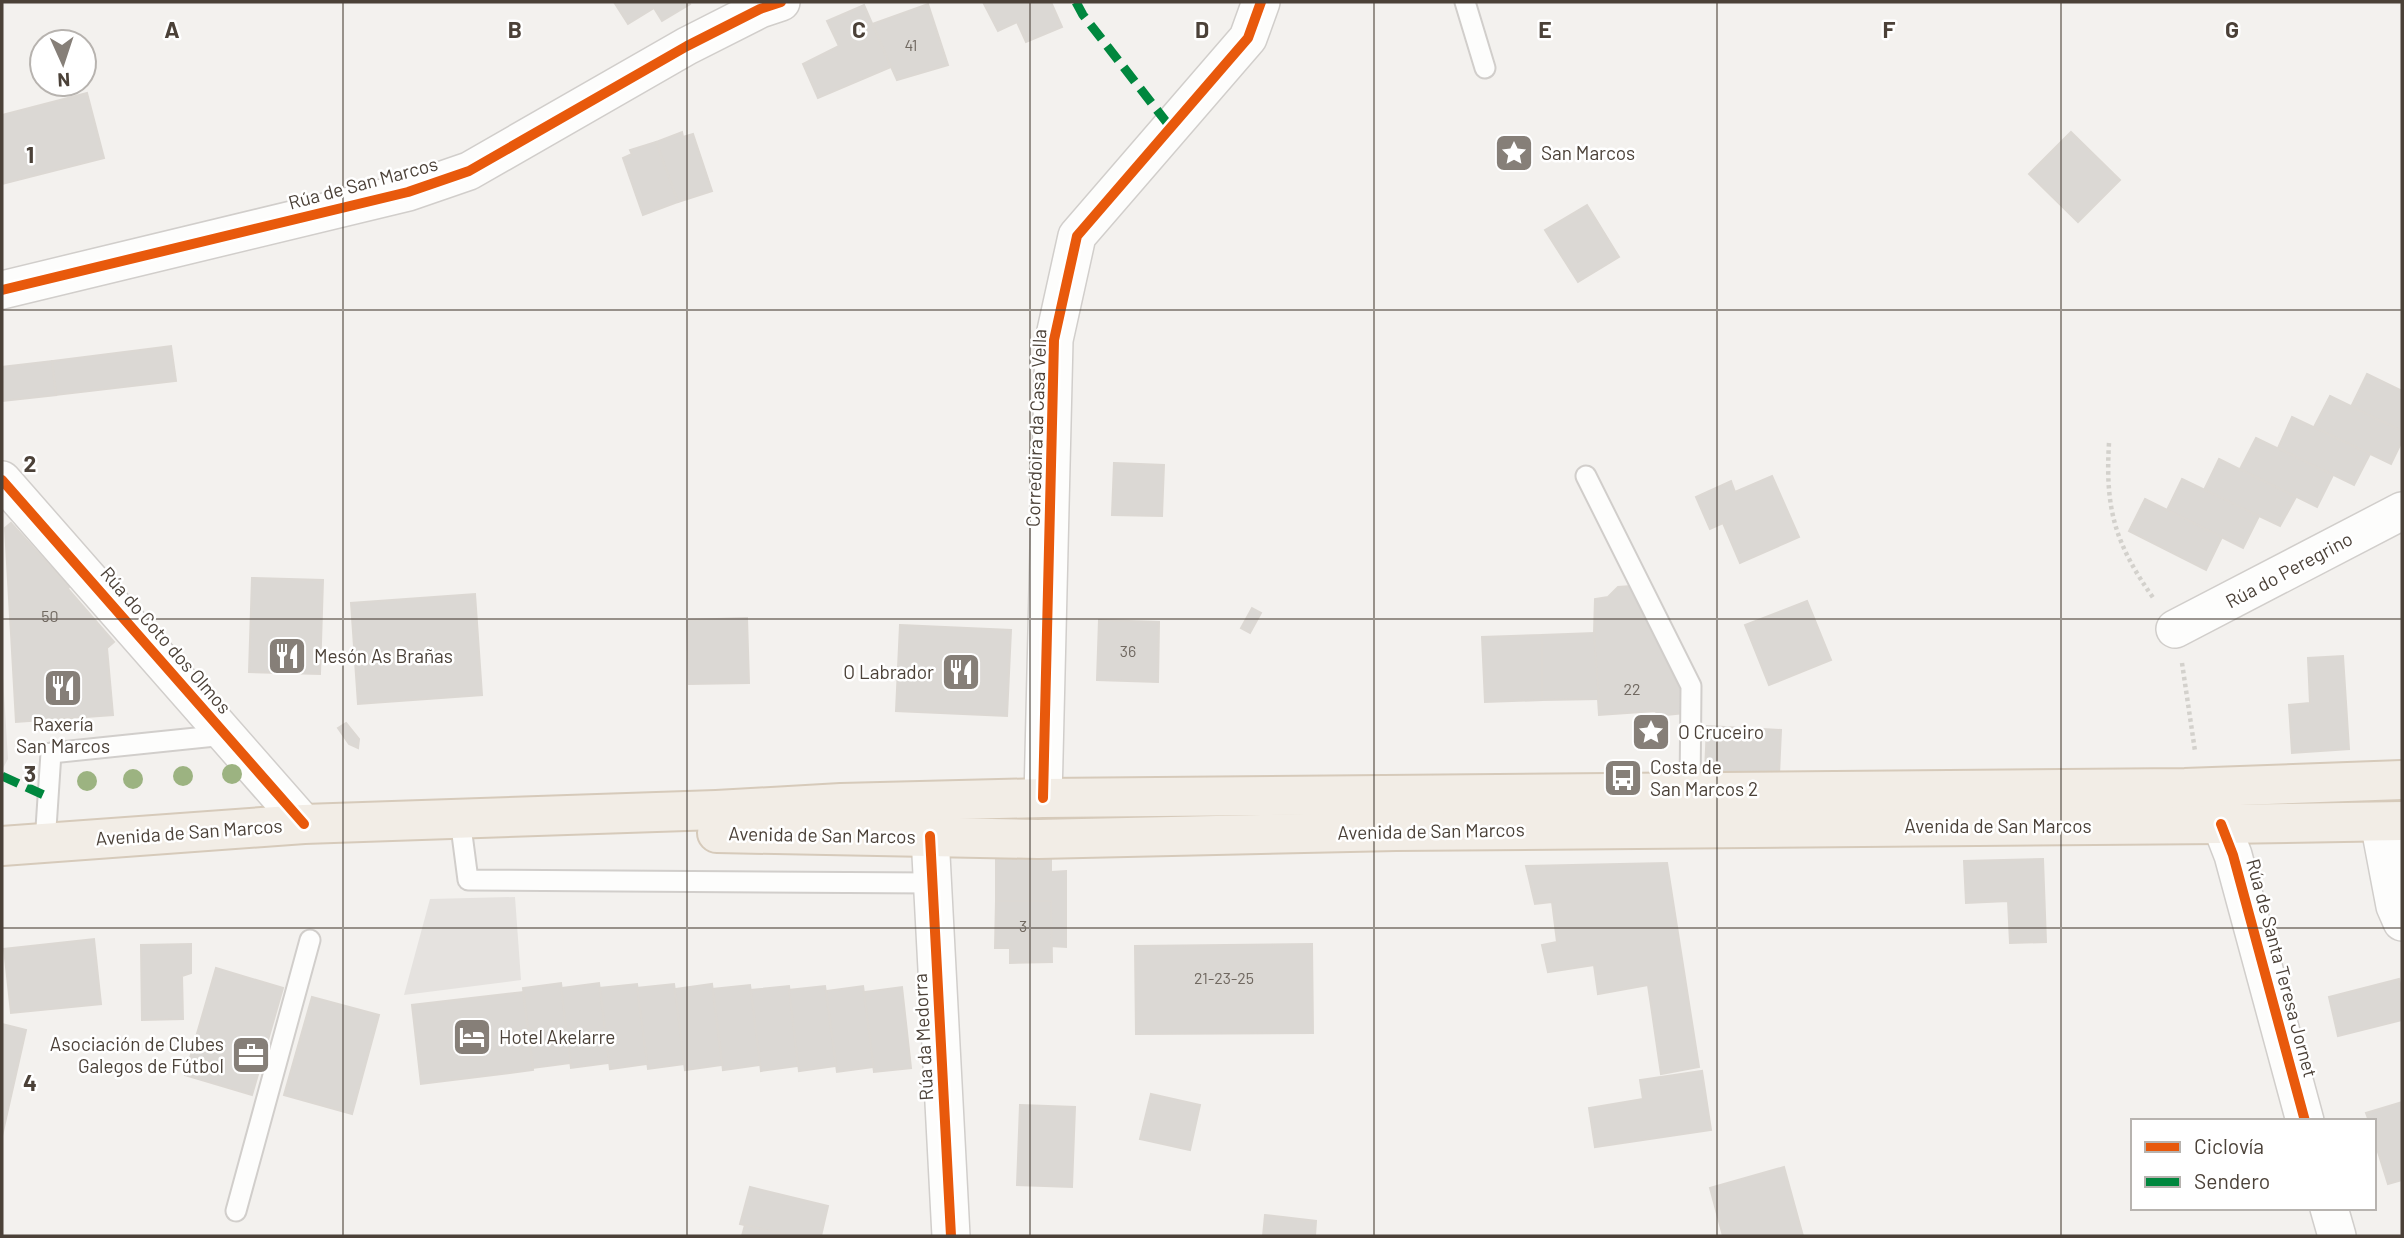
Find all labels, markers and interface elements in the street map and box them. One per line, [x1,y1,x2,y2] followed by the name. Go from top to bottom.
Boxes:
[164,15,180,43] text: A
[508,15,522,43] text: B
[852,15,866,43] text: C
[1195,15,1209,43] text: D
[1538,15,1552,43] text: E
[1883,15,1896,43] text: F
[2225,15,2239,43] text: G
[28,28,98,98] north arrow
[905,35,917,54] house number: 41
[57,69,71,92] text: N
[1493,132,1535,174] place icon: San Marcos
[26,140,34,168] text: 1
[1541,141,1635,164] place label: San Marcos
[286,151,440,214] street label: Rúa de San Marcos
[1021,329,1050,527] street label: Corredoira da Casa Vella
[24,449,36,477] text: 2
[2221,526,2356,613] street label: Rúa do Peregrino
[96,561,237,718] street label: Rúa do Coto dos Olmos
[41,606,59,625] house number: 50
[266,635,308,677] restaurant icon: Mesón As Brañas
[1120,641,1136,660] house number: 36
[314,644,453,667] place label: Mesón As Brañas
[940,651,982,693] restaurant icon: O Labrador
[843,660,934,683] place label: O Labrador
[42,667,84,709] restaurant icon: Raxería San Marcos
[1623,679,1641,698] house number: 22
[1630,711,1672,753] place icon: O Cruceiro
[16,712,110,757] place label: Raxería San Marcos
[1678,720,1764,743] place label: O Cruceiro
[1650,755,1758,800] place label: Costa de San Marcos 2
[1602,757,1644,799] bus stop icon: Costa de San Marcos 2
[24,759,36,787] text: 3
[95,813,283,850] street label: Avenida de San Marcos
[1904,814,2092,837] street label: Avenida de San Marcos
[1337,817,1525,844] street label: Avenida de San Marcos
[728,821,916,848] street label: Avenida de San Marcos
[2242,856,2323,1080] street label: Rúa de Santa Teresa Jornet
[1019,916,1027,935] house number: 3
[1194,968,1254,987] house number: 21-23-25
[908,973,937,1101] street label: Rúa da Medorra
[451,1016,493,1058] hotel icon: Hotel Akelarre
[499,1025,615,1048] place label: Hotel Akelarre
[50,1032,224,1077] place label: Asociación de Clubes Galegos de Fútbol
[230,1034,272,1076] office icon: Asociación de Clubes Galegos de Fútbol
[23,1068,37,1096] text: 4
[2131,1119,2376,1210] legend
[2194,1133,2264,1158] text: Ciclovía
[2194,1168,2270,1193] text: Sendero

